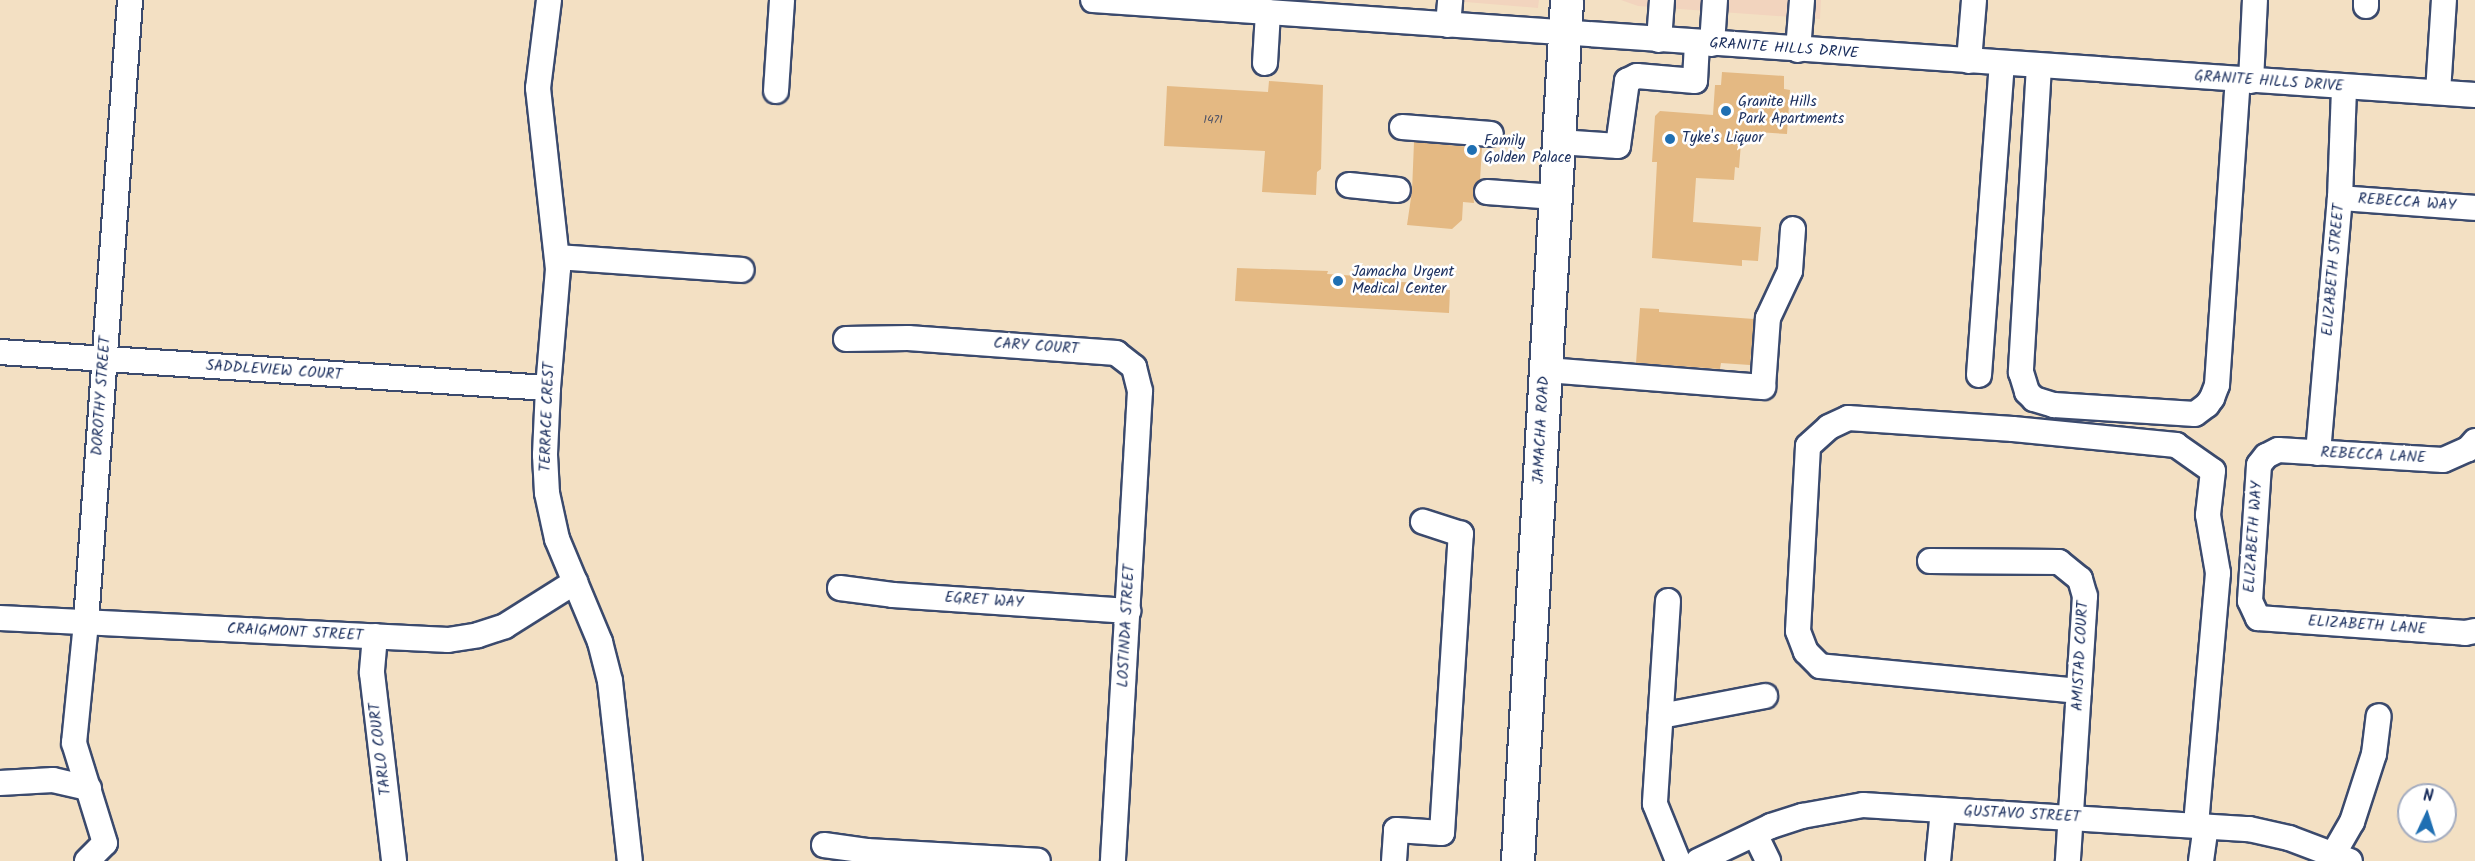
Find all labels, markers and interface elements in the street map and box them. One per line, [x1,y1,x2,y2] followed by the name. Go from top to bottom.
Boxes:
[1709,35,1859,63] street label: GRANITE HILLS DRIVE
[2194,68,2344,96] street label: GRANITE HILLS DRIVE
[1738,93,1844,128] place label: Granite Hills Park Apartments
[1719,104,1733,118] marker: Granite Hills Park Apartments
[1203,113,1223,127] house number: 1471
[1682,130,1763,148] place label: Tyke's Liquor
[1484,132,1571,167] place label: Family Golden Palace
[1663,132,1677,146] marker: Tyke's Liquor
[1465,143,1479,157] marker: Family Golden Palace
[2357,191,2457,215] street label: REBECCA WAY
[2319,203,2349,337] street label: ELIZABETH STREET
[1352,263,1454,298] place label: Jamacha Urgent Medical Center
[1329,272,1347,290] marker: Jamacha Urgent Medical Center
[993,335,1079,359] street label: CARY COURT
[89,336,115,456] street label: DOROTHY STREET
[205,357,343,385] street label: SADDLEVIEW COURT
[537,362,559,472] street label: TERRACE CREST
[1530,376,1554,484] street label: JAMACHA ROAD
[2320,444,2426,468] street label: REBECCA LANE
[2241,481,2267,593] street label: ELIZABETH WAY
[1115,564,1139,688] street label: LOSTINDA STREET
[944,589,1024,613] street label: EGRET WAY
[2069,600,2093,712] street label: AMISTAD COURT
[2307,613,2427,639] street label: ELIZABETH LANE
[227,620,363,646] street label: CRAIGMONT STREET
[366,702,396,796] street label: TARLO COURT
[2397,783,2457,843] north arrow
[2422,784,2434,809] text: N
[1963,803,2081,827] street label: GUSTAVO STREET

